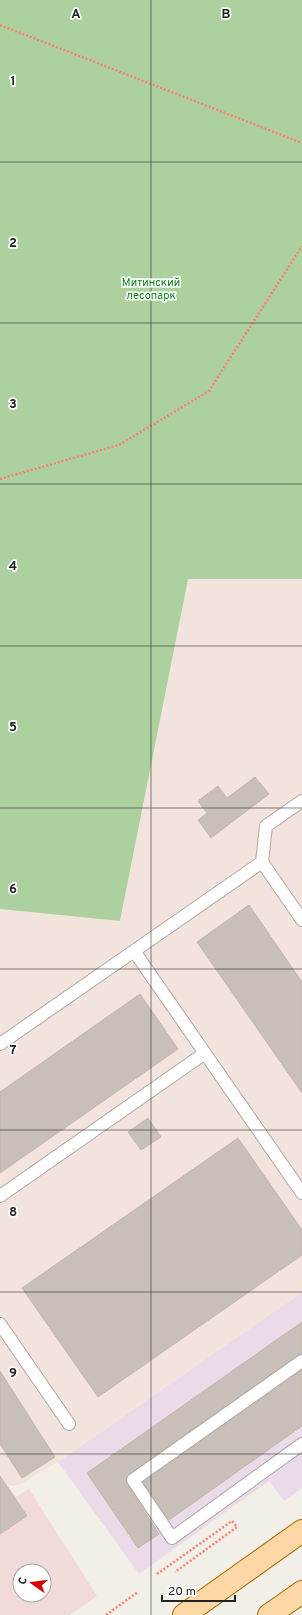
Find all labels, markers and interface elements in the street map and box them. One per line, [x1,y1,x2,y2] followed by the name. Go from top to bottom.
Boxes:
[71,7,81,23] text: A
[222,7,231,23] text: B
[10,74,16,90] text: 1
[9,236,17,252] text: 2
[122,276,180,303] park label: Митинский лесопарк
[9,397,17,413] text: 3
[9,559,17,575] text: 4
[9,720,17,736] text: 5
[9,882,17,898] text: 6
[10,1043,17,1059] text: 7
[9,1205,17,1221] text: 8
[9,1366,17,1382] text: 9
[12,1563,52,1603] north arrow
[16,1576,31,1586] text: С
[162,1577,235,1603] scale bar
[168,1584,196,1600] text: 20 m

